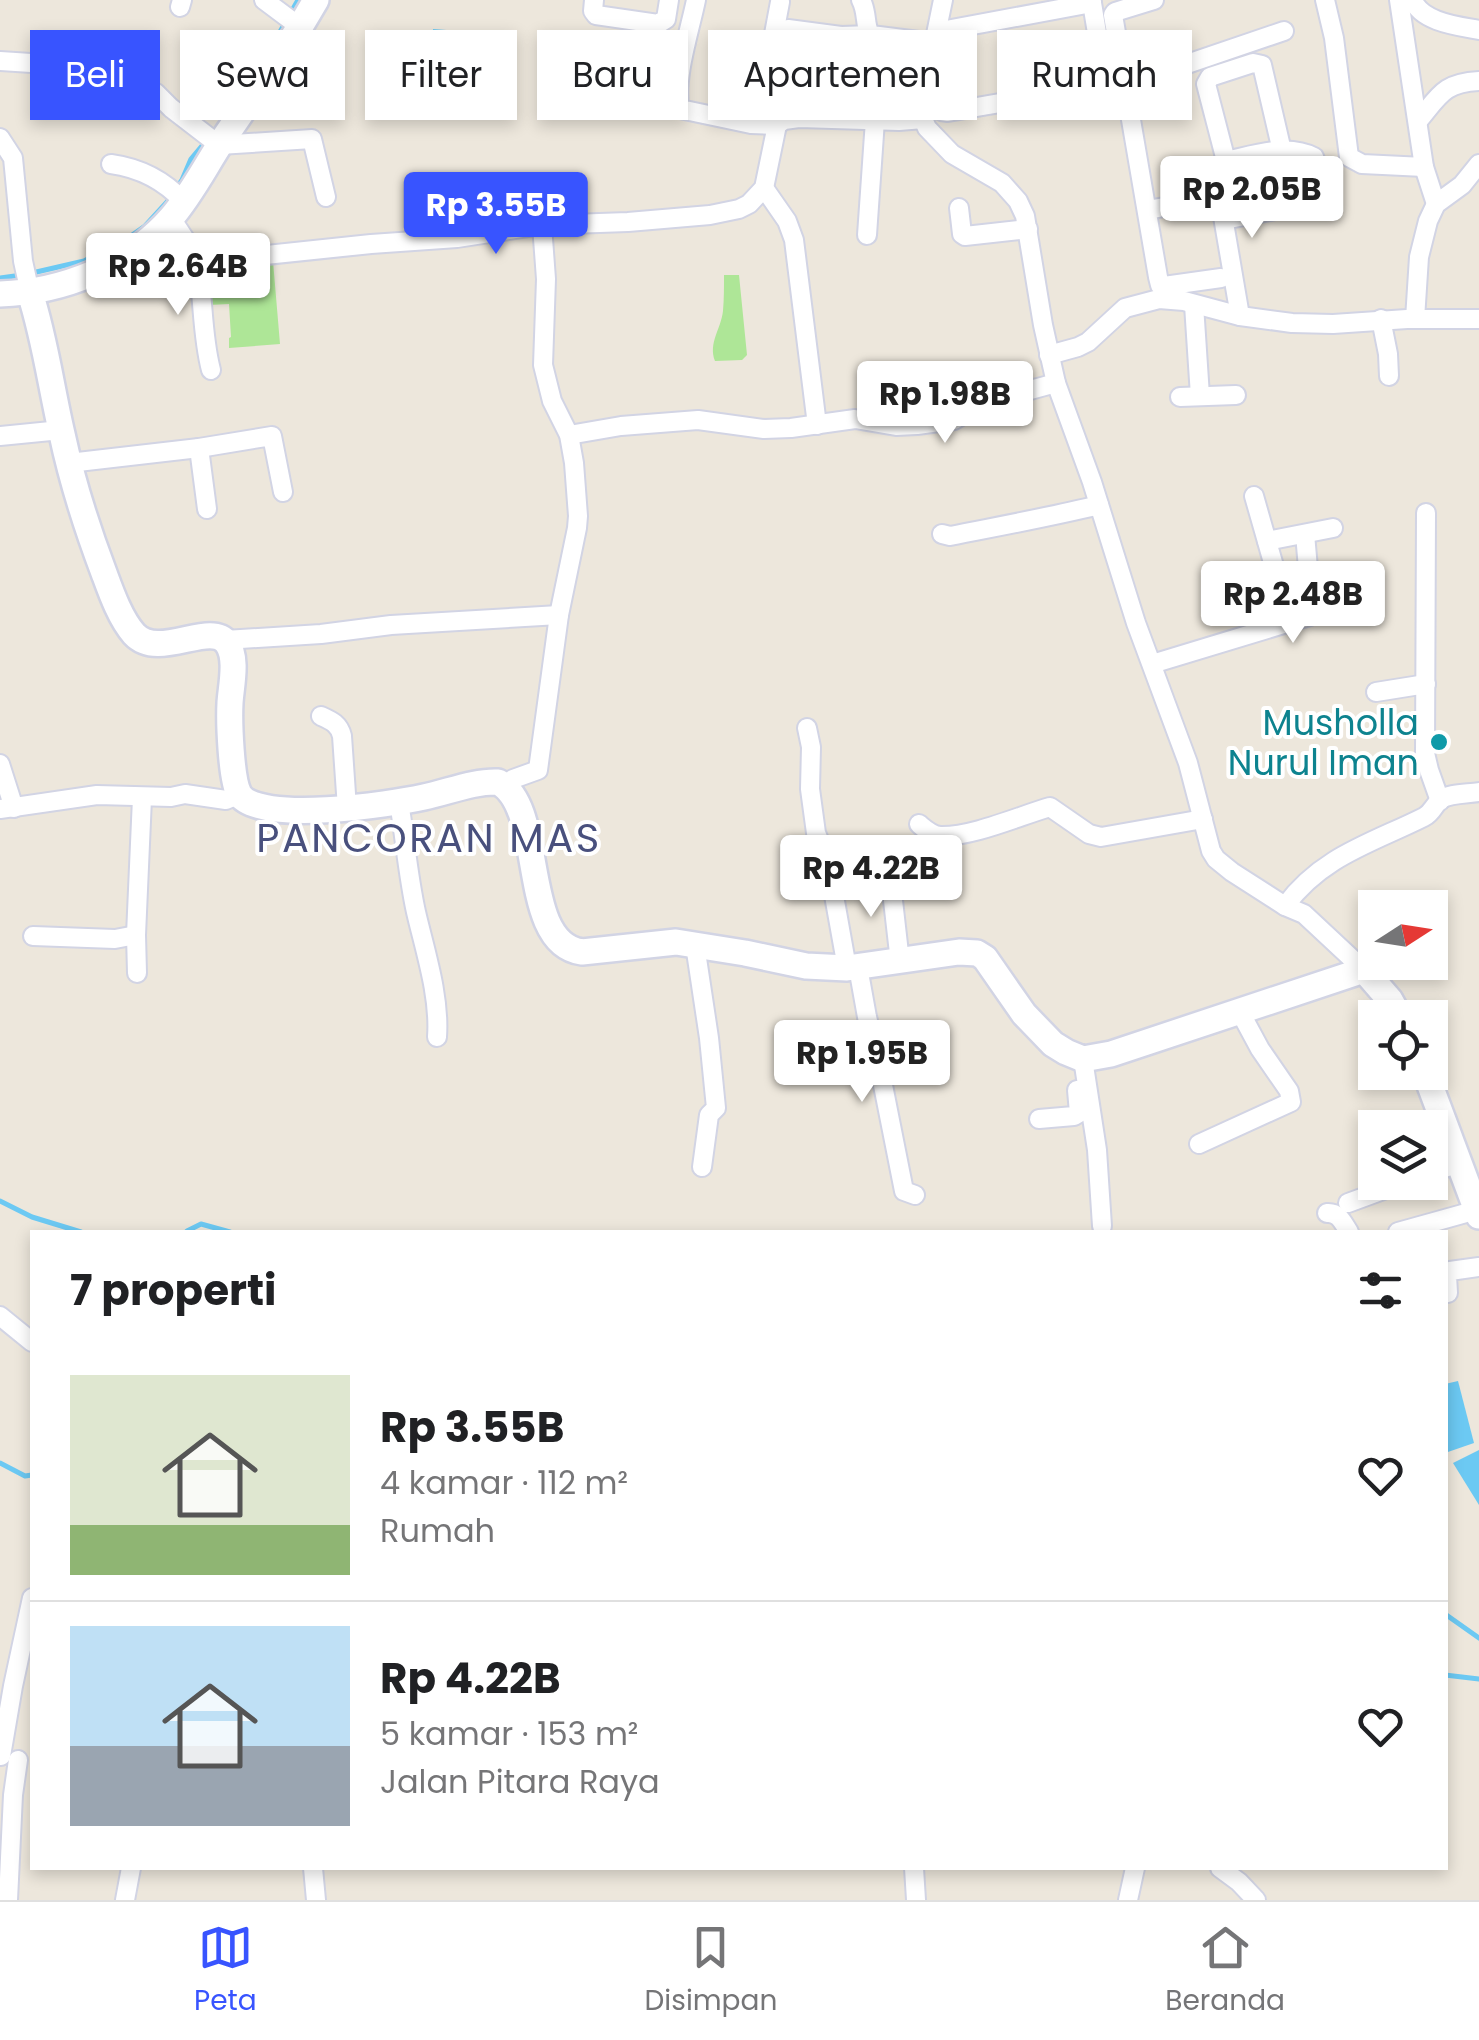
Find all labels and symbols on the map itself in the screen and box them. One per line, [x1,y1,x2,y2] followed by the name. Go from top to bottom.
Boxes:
[1149,156,1355,241] pin: Rp 2.05B
[393,172,599,257] pin: Rp 3.55B
[75,233,281,318] pin: Rp 2.64B
[842,361,1048,446] pin: Rp 1.98B
[1190,561,1396,646] pin: Rp 2.48B
[1228,698,1419,787] place label: Musholla Nurul Iman
[1428,731,1450,753] marker: Musholla Nurul Iman
[256,810,602,866] district label: PANCORAN MAS
[768,835,974,920] pin: Rp 4.22B
[1358,890,1448,980] north arrow
[759,1020,965,1105] pin: Rp 1.95B

